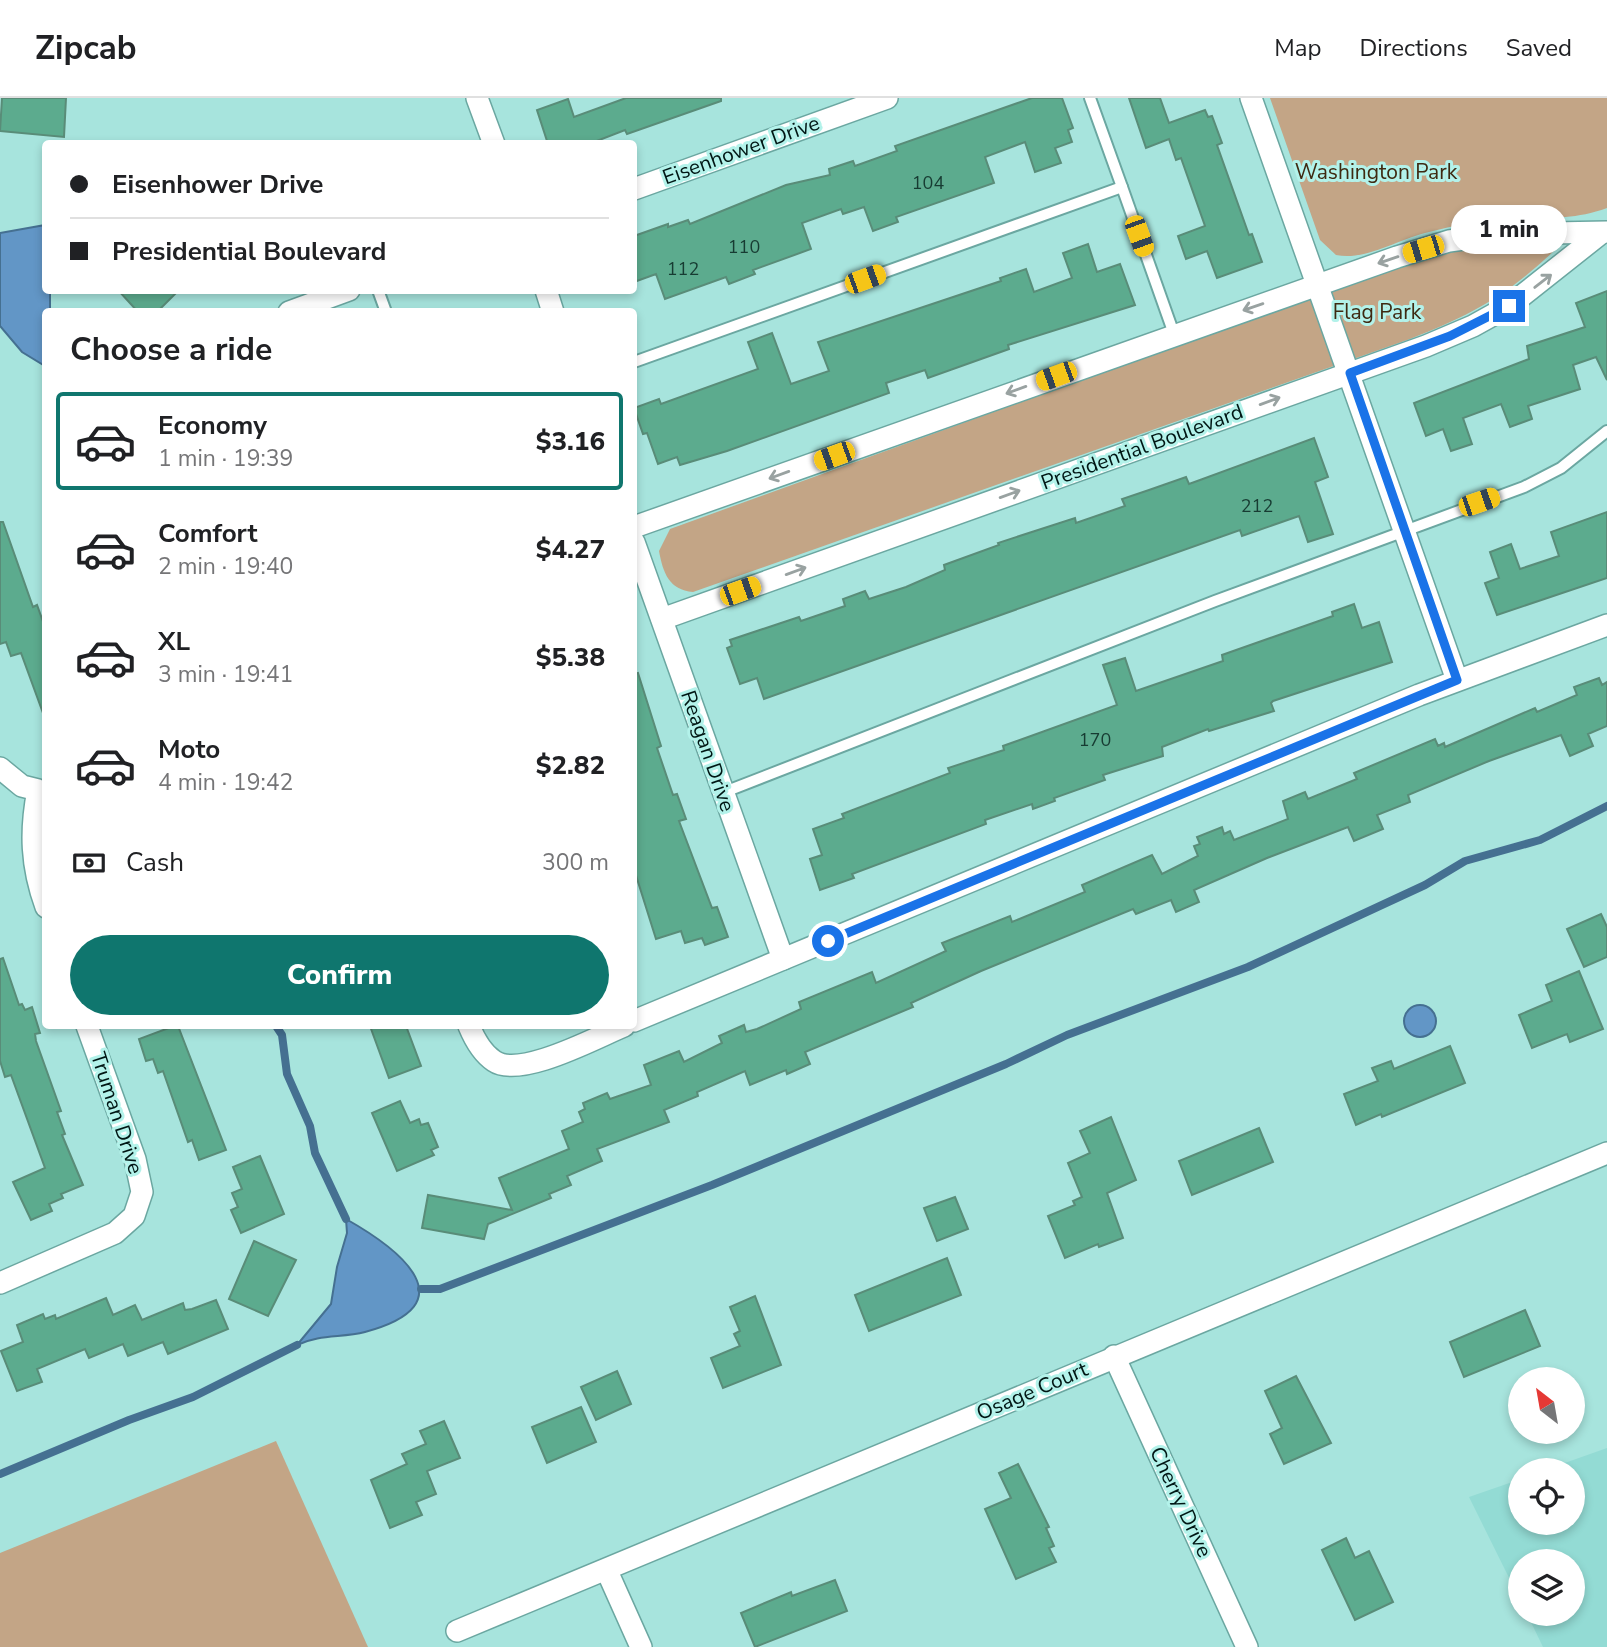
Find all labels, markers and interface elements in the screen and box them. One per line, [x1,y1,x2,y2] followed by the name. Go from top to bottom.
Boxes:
[35,26,137,71] text: Zipcab
[1274,32,1321,64] text: Map
[1359,32,1468,64] text: Directions
[1506,32,1572,64] text: Saved
[659,109,823,191] street label: Eisenhower Drive
[1295,158,1458,186] park label: Washington Park
[112,167,323,202] text: Eisenhower Drive
[912,171,944,195] house number: 104
[1451,204,1567,254] callout: 1 min
[1122,213,1157,259] car
[1479,214,1539,245] text: 1 min
[1400,233,1447,265] car
[112,234,386,269] text: Presidential Boulevard
[728,235,760,259] house number: 110
[1377,254,1399,267] one-way arrow
[667,257,699,281] house number: 112
[842,262,889,296] car
[1533,273,1552,288] one-way arrow
[1493,290,1525,322] route end
[1333,298,1422,326] park label: Flag Park
[1243,302,1265,314] one-way arrow
[70,328,272,371] text: Choose a ride
[1033,359,1080,393] car
[1005,385,1027,397] one-way arrow
[1259,394,1281,407] one-way arrow
[1037,397,1247,497] street label: Presidential Boulevard
[158,408,267,443] text: Economy
[74,410,137,473] icon: car
[536,424,605,459] text: $3.16
[811,439,858,473] car
[158,443,293,474] text: 1 min · 19:39
[768,470,790,482] one-way arrow
[1456,485,1503,519] car
[998,487,1020,499] one-way arrow
[1241,494,1273,518] house number: 212
[158,516,258,551] text: Comfort
[74,518,137,581] icon: car
[536,532,605,567] text: $4.27
[158,551,293,582] text: 2 min · 19:40
[784,564,806,576] one-way arrow
[717,574,764,608] car
[158,624,190,659] text: XL
[74,626,137,689] icon: car
[536,640,605,675] text: $5.38
[158,659,293,690] text: 3 min · 19:41
[674,687,742,815] street label: Reagan Drive
[1079,728,1111,752] house number: 170
[158,732,220,767] text: Moto
[74,734,137,797] icon: car
[536,748,605,783] text: $2.82
[158,767,293,798] text: 4 min · 19:42
[70,844,108,882] icon: cash
[126,845,184,880] text: Cash
[542,847,609,878] text: 300 m
[812,925,844,957] route start
[70,935,609,1015] button: Confirm
[84,1048,150,1178] street label: Truman Drive
[972,1355,1093,1427] street label: Osage Court
[1508,1367,1586,1444] north arrow
[1508,1367,1585,1626] map controls
[1143,1442,1219,1562] street label: Cherry Drive
[1508,1458,1585,1535] button: locate
[1508,1549,1585,1626] button: layers

